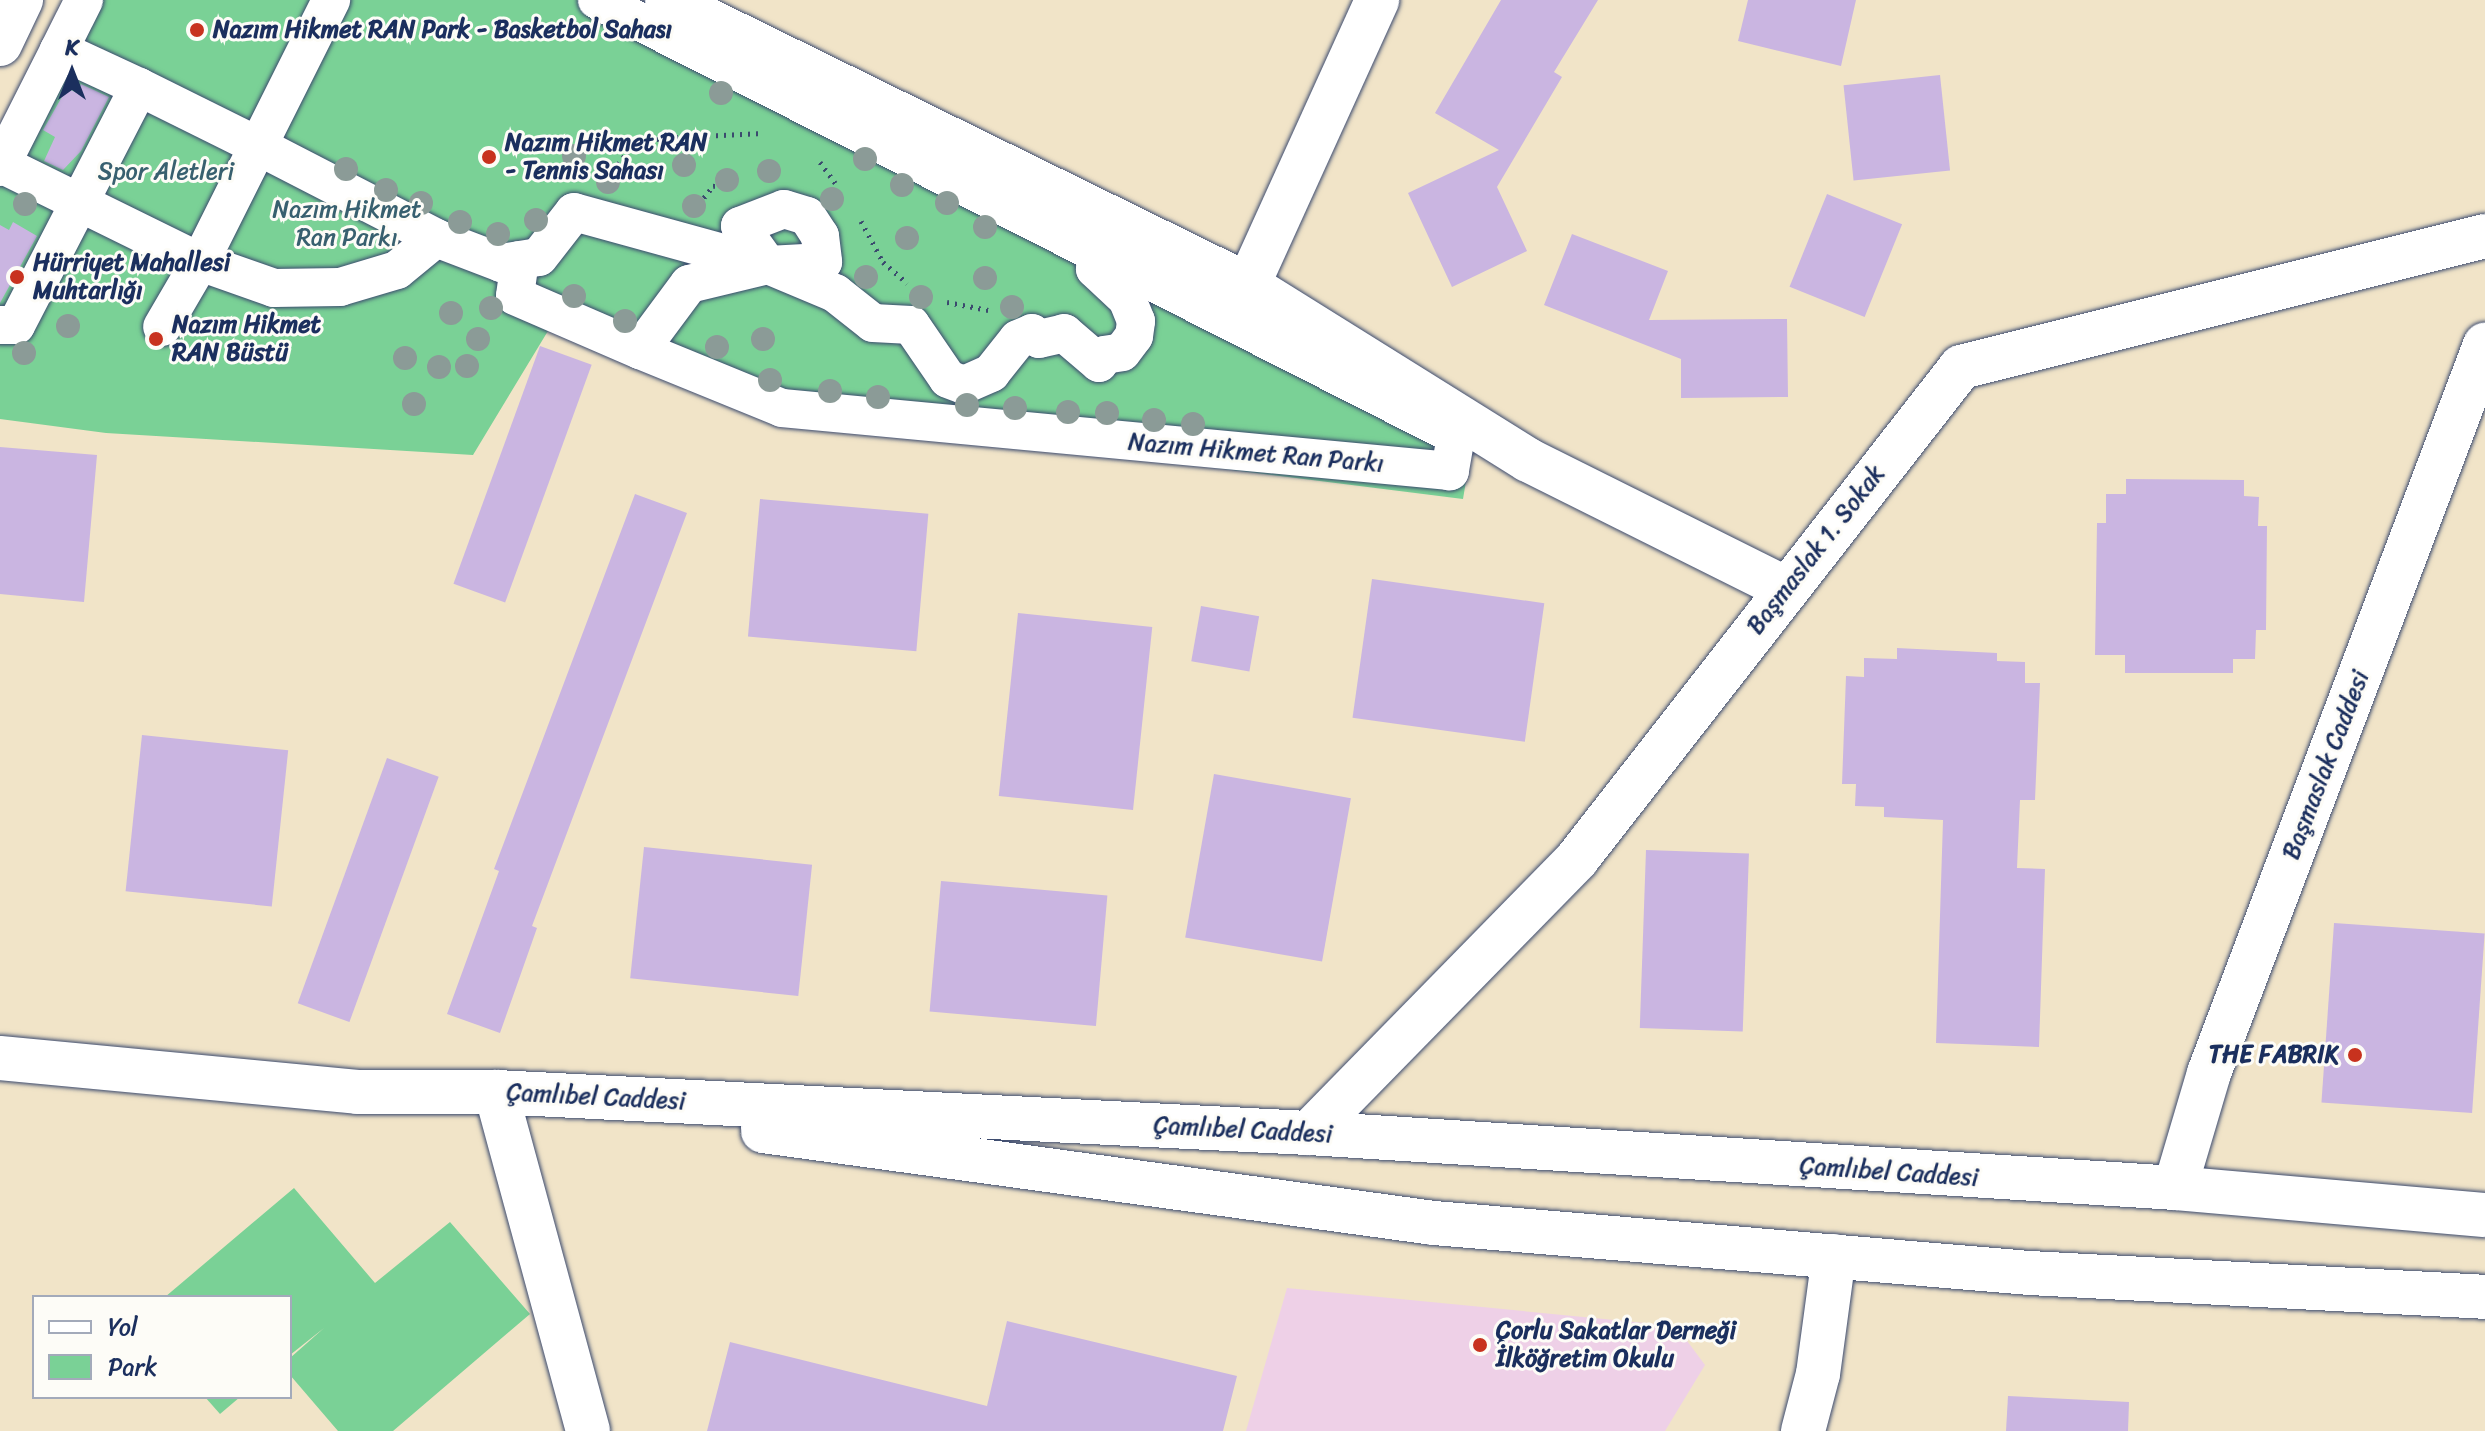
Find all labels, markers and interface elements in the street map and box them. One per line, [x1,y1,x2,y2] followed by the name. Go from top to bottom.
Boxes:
[213,16,674,44] place label: Nazım Hikmet RAN Park - Basketbol Sahası
[188,21,206,39] marker: Nazım Hikmet RAN Park - Basketbol Sahası
[65,28,79,67] text: K
[32,32,112,112] north arrow
[505,129,707,185] place label: Nazım Hikmet RAN - Tennis Sahası
[480,148,498,166] marker: Nazım Hikmet RAN - Tennis Sahası
[97,158,235,186] park label: Spor Aletleri
[273,196,421,252] park label: Nazım Hikmet Ran Parkı
[33,249,230,305] place label: Hürriyet Mahallesi Muhtarlığı
[8,268,26,286] marker: Hürriyet Mahallesi Muhtarlığı
[172,311,320,367] place label: Nazım Hikmet RAN Büstü
[147,330,165,348] marker: Nazım Hikmet RAN Büstü
[1127,427,1385,479] street label: Nazım Hikmet Ran Parkı
[1741,460,1891,640] street label: Başmaslak 1. Sokak
[2277,667,2375,863] street label: Başmaslak Caddesi
[2211,1041,2339,1069] place label: THE FABRIK
[2346,1046,2364,1064] marker: THE FABRIK
[506,1078,686,1116] street label: Çamlıbel Caddesi
[1153,1111,1333,1149] street label: Çamlıbel Caddesi
[1799,1151,1979,1193] street label: Çamlıbel Caddesi
[32,1295,292,1399] legend
[108,1306,138,1348] text: Yol
[1496,1317,1737,1373] place label: Çorlu Sakatlar Derneği İlköğretim Okulu
[1471,1336,1489,1354] marker: Çorlu Sakatlar Derneği İlköğretim Okulu
[108,1346,157,1388] text: Park

